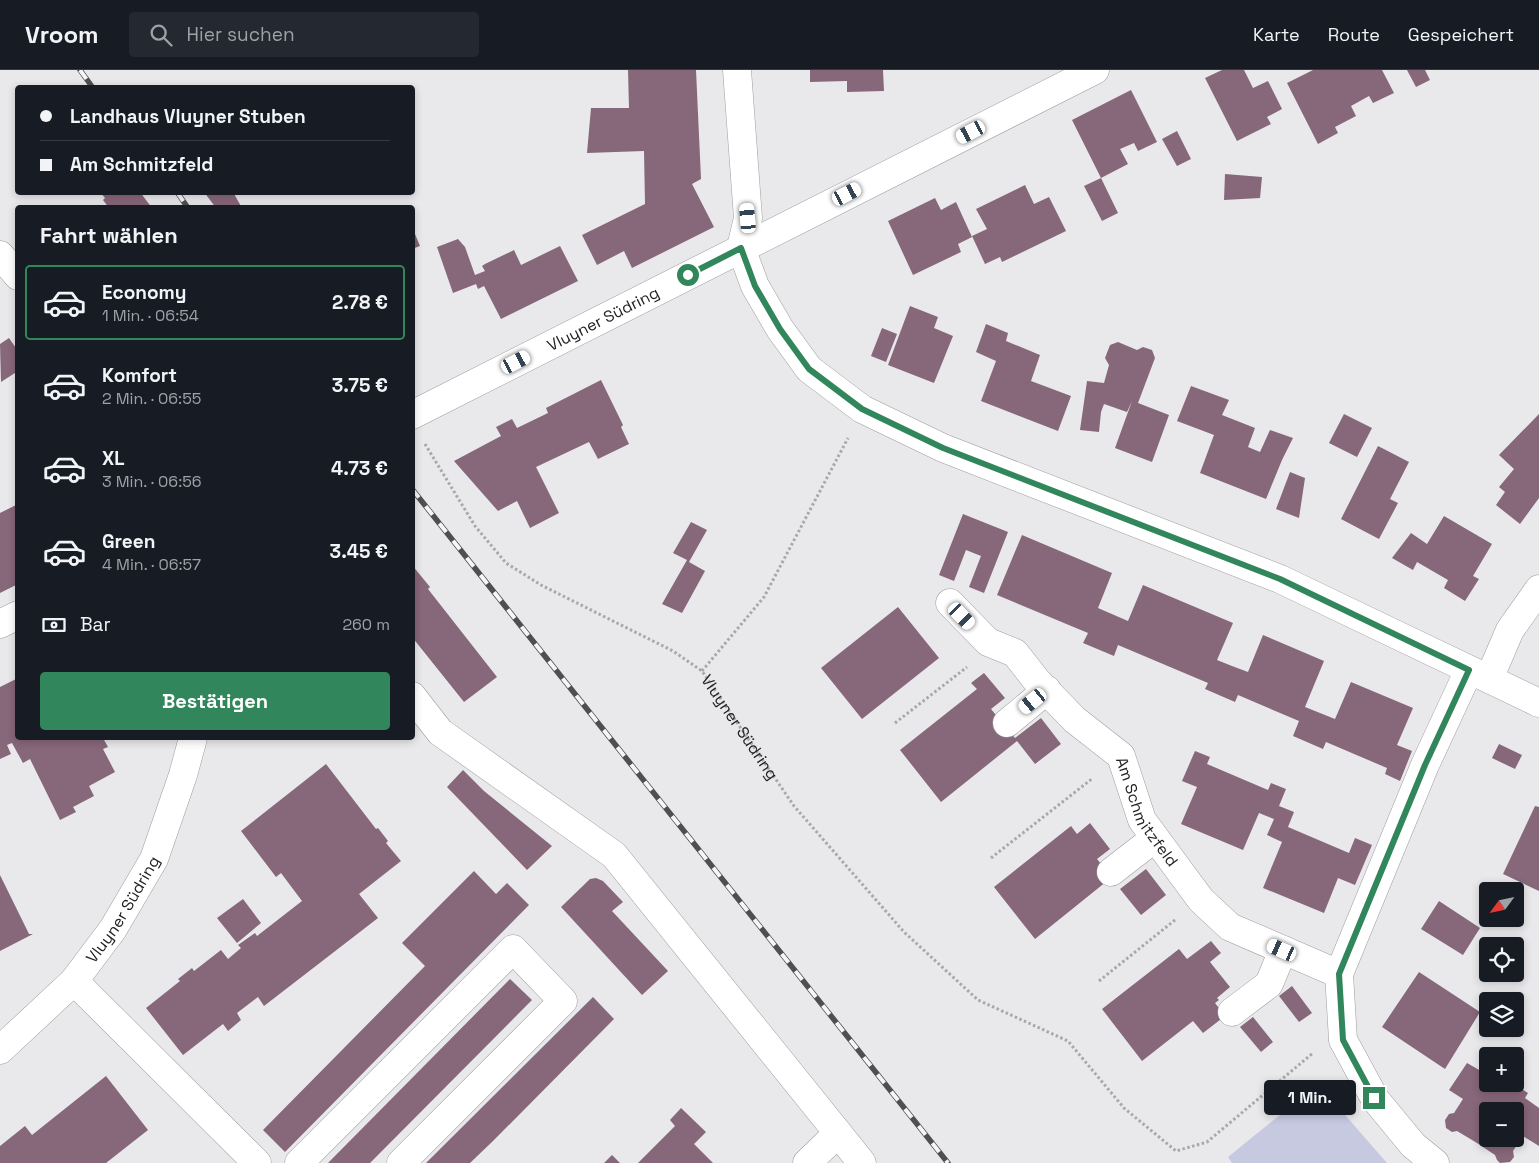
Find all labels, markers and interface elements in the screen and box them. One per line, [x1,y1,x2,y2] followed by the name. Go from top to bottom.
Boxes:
[129,12,479,57] search box
[25,19,99,50] text: Vroom
[147,21,175,49] icon: search
[187,22,295,47] text: Hier suchen
[1253,23,1300,46] text: Karte
[1328,23,1380,46] text: Route
[1408,23,1514,46] text: Gespeichert
[70,104,306,129] text: Landhaus Vluyner Stuben
[954,119,987,145] car
[70,152,213,177] text: Am Schmitzfeld
[830,181,863,207] car
[739,202,756,234] car
[40,221,178,249] text: Fahrt wählen
[677,264,699,286] route start
[42,280,87,325] icon: car
[102,280,186,305] text: Economy
[544,282,663,356] street label: Vluyner Südring
[332,290,388,315] text: 2.78 €
[102,305,199,326] text: 1 Min. · 06:54
[499,349,532,375] car
[42,363,87,408] icon: car
[102,363,177,388] text: Komfort
[332,373,388,398] text: 3.75 €
[102,388,201,409] text: 2 Min. · 06:55
[42,446,87,491] icon: car
[102,446,125,471] text: XL
[331,456,388,481] text: 4.73 €
[102,471,202,492] text: 3 Min. · 06:56
[42,529,87,574] icon: car
[102,529,155,554] text: Green
[330,539,388,564] text: 3.45 €
[102,554,201,575] text: 4 Min. · 06:57
[946,600,977,632] car
[40,611,68,639] icon: cash
[80,612,111,637] text: Bar
[342,614,390,635] text: 260 m
[696,670,783,784] street label: Vluyner Südring
[40,672,390,730] button: Bestätigen
[1016,686,1049,716] car
[1111,754,1183,871] street label: Am Schmitzfeld
[81,852,165,967] street label: Vluyner Südring
[1479,882,1524,928] north arrow
[1479,882,1524,1147] map controls
[1265,937,1298,963] car
[1479,937,1524,982] button: locate
[1479,992,1524,1037] button: layers
[1479,1047,1524,1092] button: +
[1264,1080,1356,1116] callout: 1 Min.
[1288,1087,1332,1108] text: 1 Min.
[1363,1087,1385,1109] route end
[1479,1102,1524,1147] button: −

